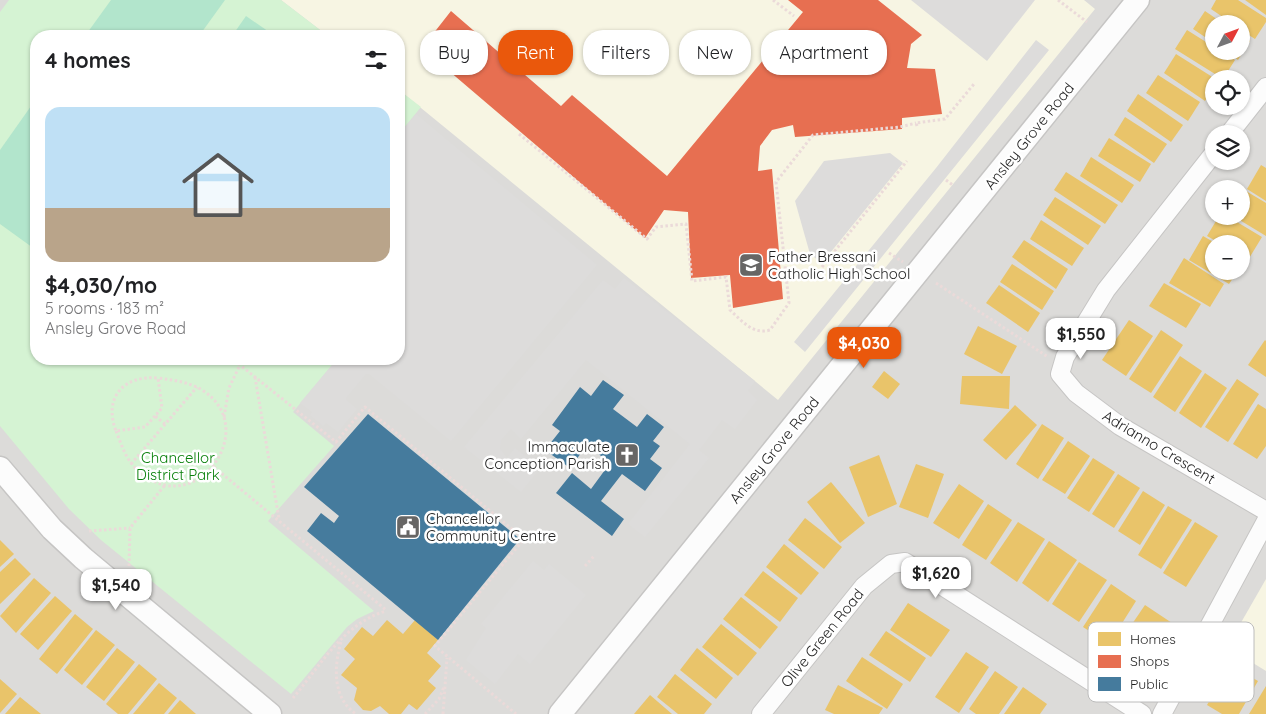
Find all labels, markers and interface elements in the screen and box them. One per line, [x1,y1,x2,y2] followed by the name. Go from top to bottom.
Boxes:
[1205,15,1250,60] north arrow
[1205,15,1250,280] map controls
[420,30,488,75] chip: Buy
[498,30,573,75] chip: Rent
[583,30,669,75] chip: Filters
[679,30,751,75] chip: New
[761,30,887,75] chip: Apartment
[362,46,390,74] icon: filters
[45,47,131,73] text: 4 homes
[1205,70,1250,115] button: locate
[980,79,1078,193] street label: Ansley Grove Road
[1205,125,1250,170] button: layers
[173,140,263,230] icon: home
[1205,180,1250,225] button: +
[1205,235,1250,280] button: −
[768,247,910,283] place label: Father Bressani Catholic High School
[738,252,764,278] school or university icon: Father Bressani Catholic High School
[45,272,157,298] text: $4,030/mo
[45,298,164,318] text: 5 rooms · 183 m²
[45,318,186,338] text: Ansley Grove Road
[1040,318,1122,360] pin: $1,550
[1057,324,1105,344] text: $1,550
[823,326,905,369] pin: $4,030
[838,333,890,353] text: $4,030
[725,393,823,507] street label: Ansley Grove Road
[1099,406,1219,488] street label: Adrianno Crescent
[485,437,610,473] place label: Immaculate Conception Parish
[614,442,640,468] church icon: Immaculate Conception Parish
[136,448,220,484] park label: Chancellor District Park
[426,509,556,545] place label: Chancellor Community Centre
[395,514,421,540] public building icon: Chancellor Community Centre
[895,556,977,599] pin: $1,620
[912,563,960,583] text: $1,620
[75,568,157,611] pin: $1,540
[92,575,140,595] text: $1,540
[776,585,868,691] street label: Olive Green Road
[1088,622,1254,702] legend
[1130,630,1176,648] text: Homes
[1130,652,1169,670] text: Shops
[1130,675,1168,693] text: Public

